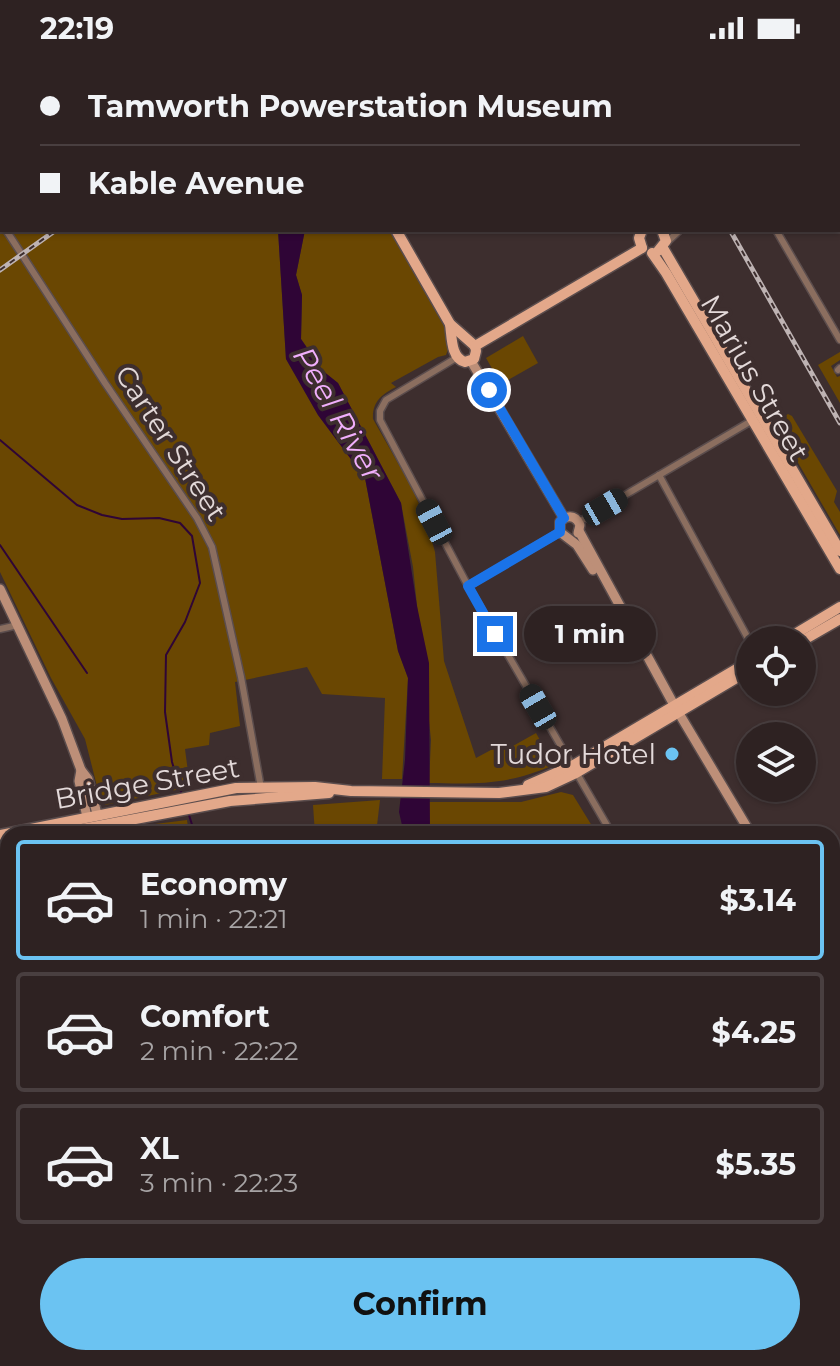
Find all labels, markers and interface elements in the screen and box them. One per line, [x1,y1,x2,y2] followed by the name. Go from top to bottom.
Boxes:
[40,10,114,47] text: 22:19
[88,88,613,125] text: Tamworth Powerstation Museum
[88,165,304,202] text: Kable Avenue
[694,289,816,467] street label: Marius Street
[285,340,392,488] water label: Peel River
[108,359,234,527] street label: Carter Street
[471,372,507,408] route start
[578,485,632,529] car
[412,495,456,549] car
[523,606,655,662] callout: 1 min
[477,616,513,652] route end
[555,618,625,650] text: 1 min
[736,626,816,802] map controls
[736,626,816,706] button: locate
[516,680,560,734] car
[736,722,816,802] button: layers
[491,737,656,771] place label: Tudor Hotel
[663,745,681,763] marker: Tudor Hotel
[52,750,242,816] street label: Bridge Street
[44,864,116,936] icon: car
[140,866,287,903] text: Economy
[719,882,796,919] text: $3.14
[140,903,288,935] text: 1 min · 22:21
[44,996,116,1068] icon: car
[140,998,270,1035] text: Comfort
[712,1014,796,1051] text: $4.25
[140,1035,299,1067] text: 2 min · 22:22
[44,1128,116,1200] icon: car
[140,1130,179,1167] text: XL
[716,1146,796,1183] text: $5.35
[140,1167,298,1199] text: 3 min · 22:23
[40,1258,800,1350] button: Confirm

